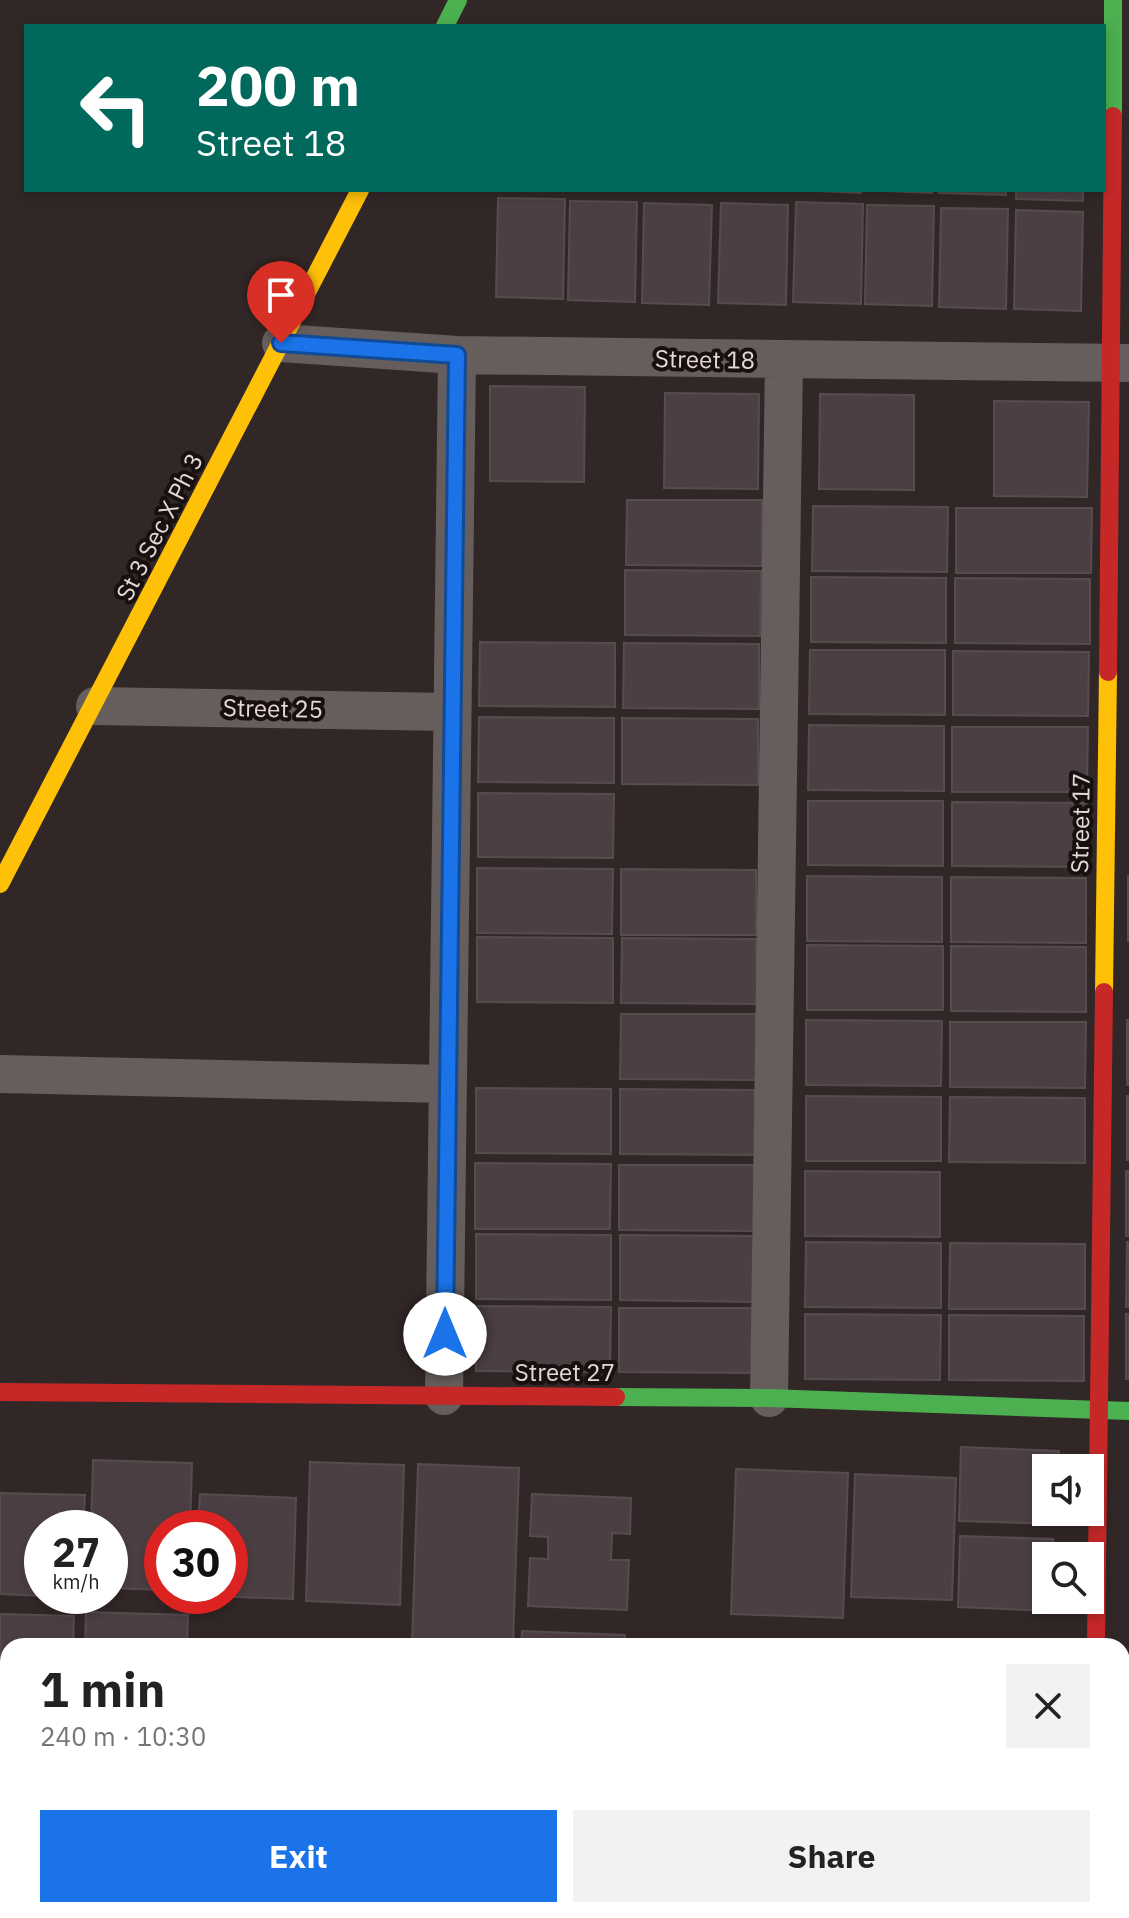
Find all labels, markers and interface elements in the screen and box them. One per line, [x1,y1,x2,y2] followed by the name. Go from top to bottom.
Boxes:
[196,49,360,121] text: 200 m
[64,56,168,160] icon: left
[196,119,346,166] text: Street 18
[247,261,315,343] pin
[259,273,303,317] icon: arrive
[655,342,755,376] street label: Street 18
[108,447,210,606] street label: St 3 Sec X Ph 3
[223,691,323,725] street label: Street 25
[1063,773,1097,873] street label: Street 17
[403,1292,487,1376] position arrow
[515,1356,615,1388] street label: Street 27
[1032,1454,1104,1614] map controls
[1032,1454,1104,1526] button: sound
[144,1510,248,1614] speed limit sign: 30
[52,1526,100,1578] text: 27
[1032,1542,1104,1614] button: search
[52,1568,100,1595] text: km/h
[40,1658,165,1720] text: 1 min
[1006,1664,1090,1748] button: close
[40,1719,206,1753] text: 240 m · 10:30
[40,1810,557,1902] button: Exit
[573,1810,1090,1902] button: Share

